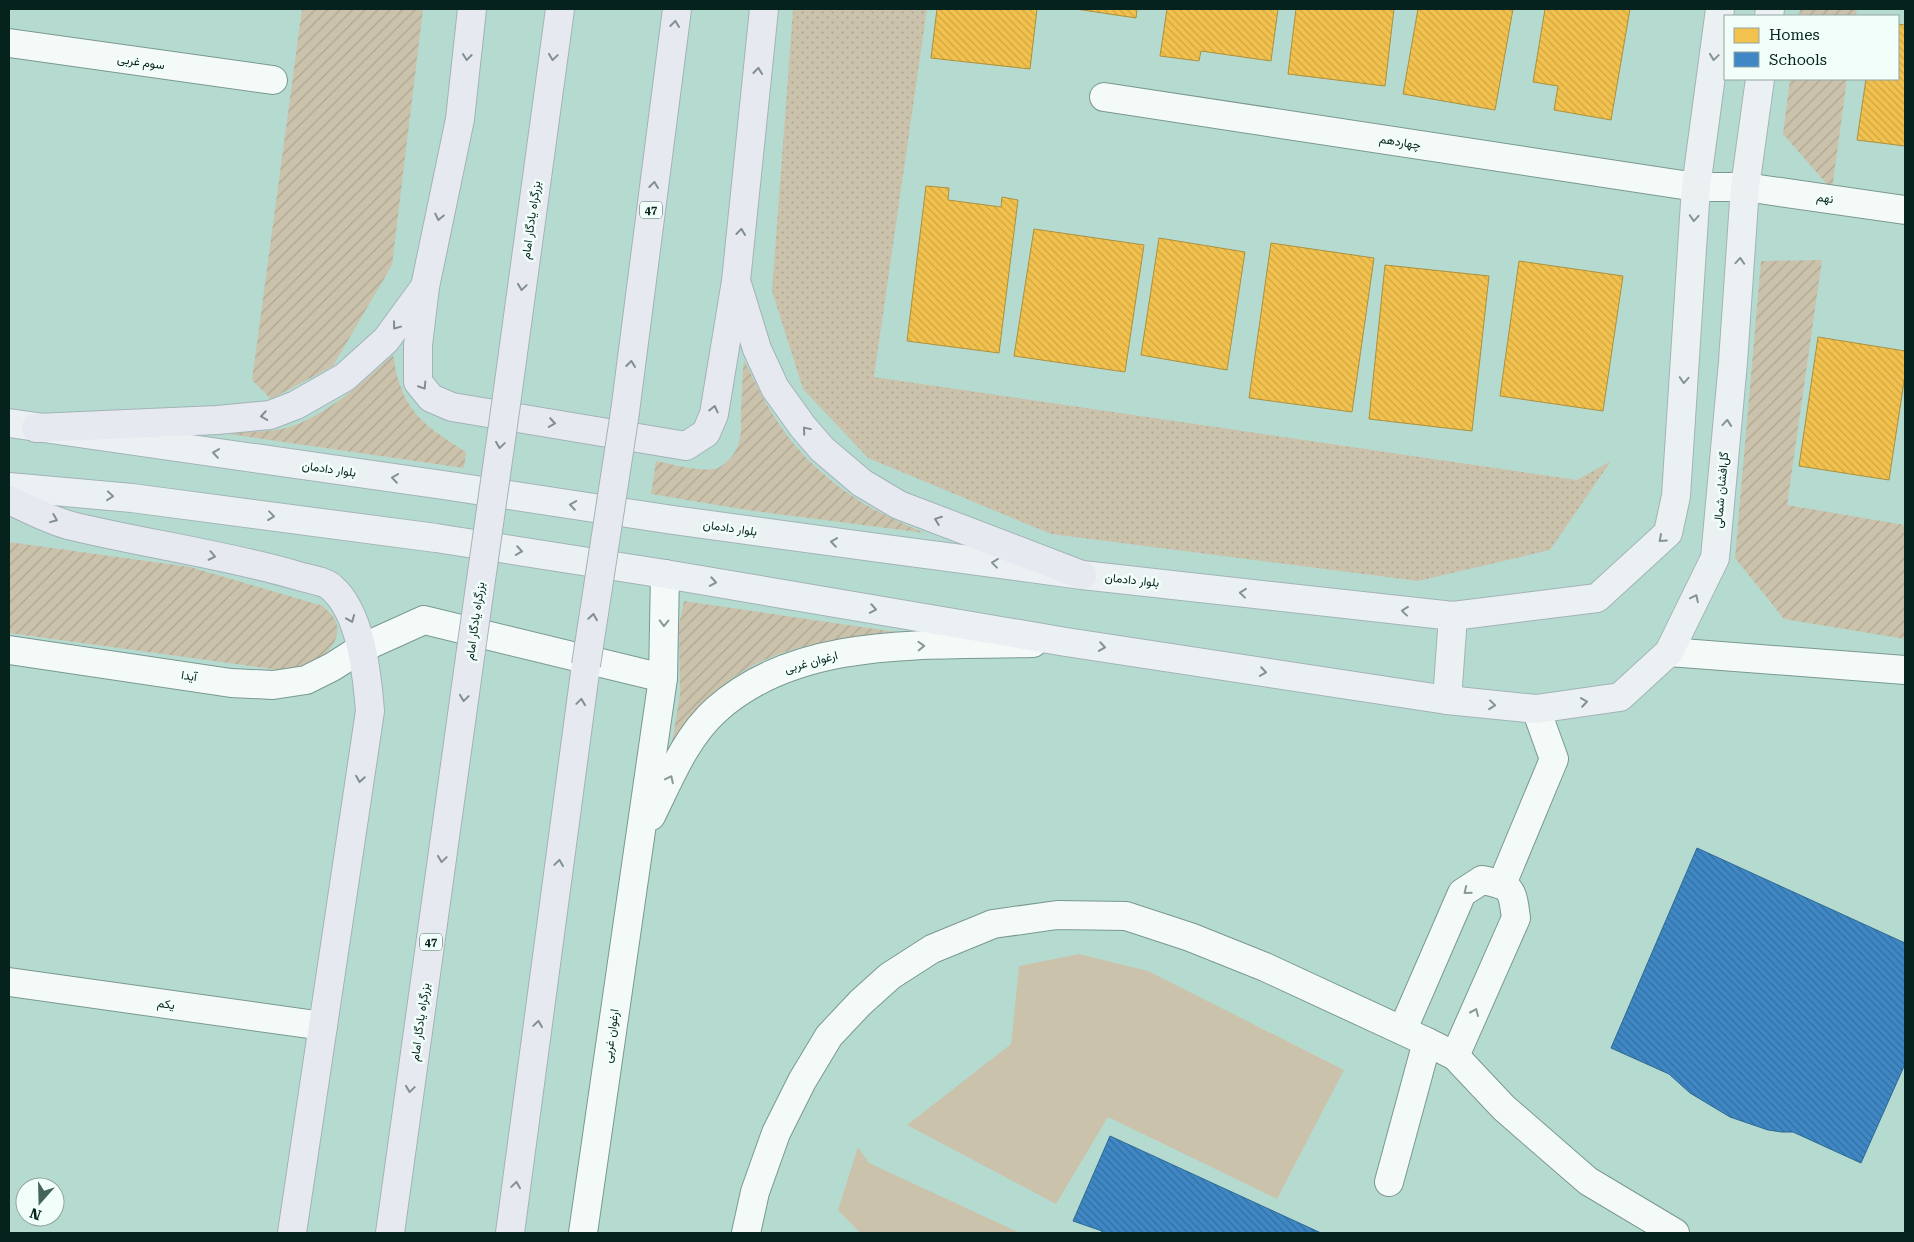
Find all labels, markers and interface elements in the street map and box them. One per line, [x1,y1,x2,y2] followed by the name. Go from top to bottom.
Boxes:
[1724,15,1899,80] legend
[669,19,680,27] one-way arrow
[1769,26,1820,44] text: Homes
[1769,51,1827,69] text: Schools
[116,52,166,73] street label: سوم غربی
[462,53,473,61] one-way arrow
[548,53,559,61] one-way arrow
[1709,53,1720,61] one-way arrow
[752,66,763,74] one-way arrow
[1378,132,1422,153] street label: چهاردهم
[519,180,544,260] street label: بزرگراه یادگار امام
[648,181,659,189] one-way arrow
[1815,190,1834,207] street label: نهم
[640,202,662,218] road number: 47
[435,213,445,222] one-way arrow
[1689,215,1700,223] one-way arrow
[736,228,747,236] one-way arrow
[1734,257,1745,265] one-way arrow
[517,284,528,292] one-way arrow
[393,320,402,330] one-way arrow
[625,359,636,367] one-way arrow
[1678,377,1689,385] one-way arrow
[416,381,426,390] one-way arrow
[708,405,719,414] one-way arrow
[260,410,269,420] one-way arrow
[548,418,556,428] one-way arrow
[1721,419,1732,427] one-way arrow
[803,427,811,436] one-way arrow
[495,442,506,450] one-way arrow
[212,448,220,459] one-way arrow
[1711,451,1732,529] street label: گل‌افشان شمالی
[301,458,357,481] street label: بلوار دادمان
[390,473,398,484] one-way arrow
[106,490,114,501] one-way arrow
[568,500,577,510] one-way arrow
[267,510,275,521] one-way arrow
[49,512,58,523] one-way arrow
[934,516,943,526] one-way arrow
[702,517,758,540] street label: بلوار دادمان
[1658,533,1667,542] one-way arrow
[830,537,838,548] one-way arrow
[515,545,523,556] one-way arrow
[207,550,216,561] one-way arrow
[991,558,999,569] one-way arrow
[1104,570,1160,591] street label: بلوار دادمان
[708,577,717,587] one-way arrow
[463,581,488,661] street label: بزرگراه یادگار امام
[1239,588,1247,599] one-way arrow
[1689,594,1699,603] one-way arrow
[868,604,877,614] one-way arrow
[1400,606,1408,617] one-way arrow
[588,613,598,622] one-way arrow
[345,614,356,623] one-way arrow
[659,619,669,627] one-way arrow
[917,641,925,651] one-way arrow
[1098,642,1107,652] one-way arrow
[783,648,839,677] street label: ارغوان غربی
[1259,666,1267,677] one-way arrow
[180,668,199,684] street label: آیدا
[460,694,470,702] one-way arrow
[575,697,586,705] one-way arrow
[1580,698,1589,708] one-way arrow
[1488,699,1496,710] one-way arrow
[355,774,365,783] one-way arrow
[664,775,674,784] one-way arrow
[437,855,448,863] one-way arrow
[554,858,564,867] one-way arrow
[1463,885,1472,894] one-way arrow
[420,934,442,950] road number: 47
[408,982,433,1062] street label: بزرگراه یادگار امام
[156,996,176,1013] street label: یکم
[600,1008,623,1064] street label: ارغوان غربی
[1468,1008,1479,1017] one-way arrow
[532,1020,543,1028] one-way arrow
[405,1086,416,1094] one-way arrow
[15,1177,65,1227] north arrow
[510,1181,521,1189] one-way arrow
[28,1205,43,1224] text: N

